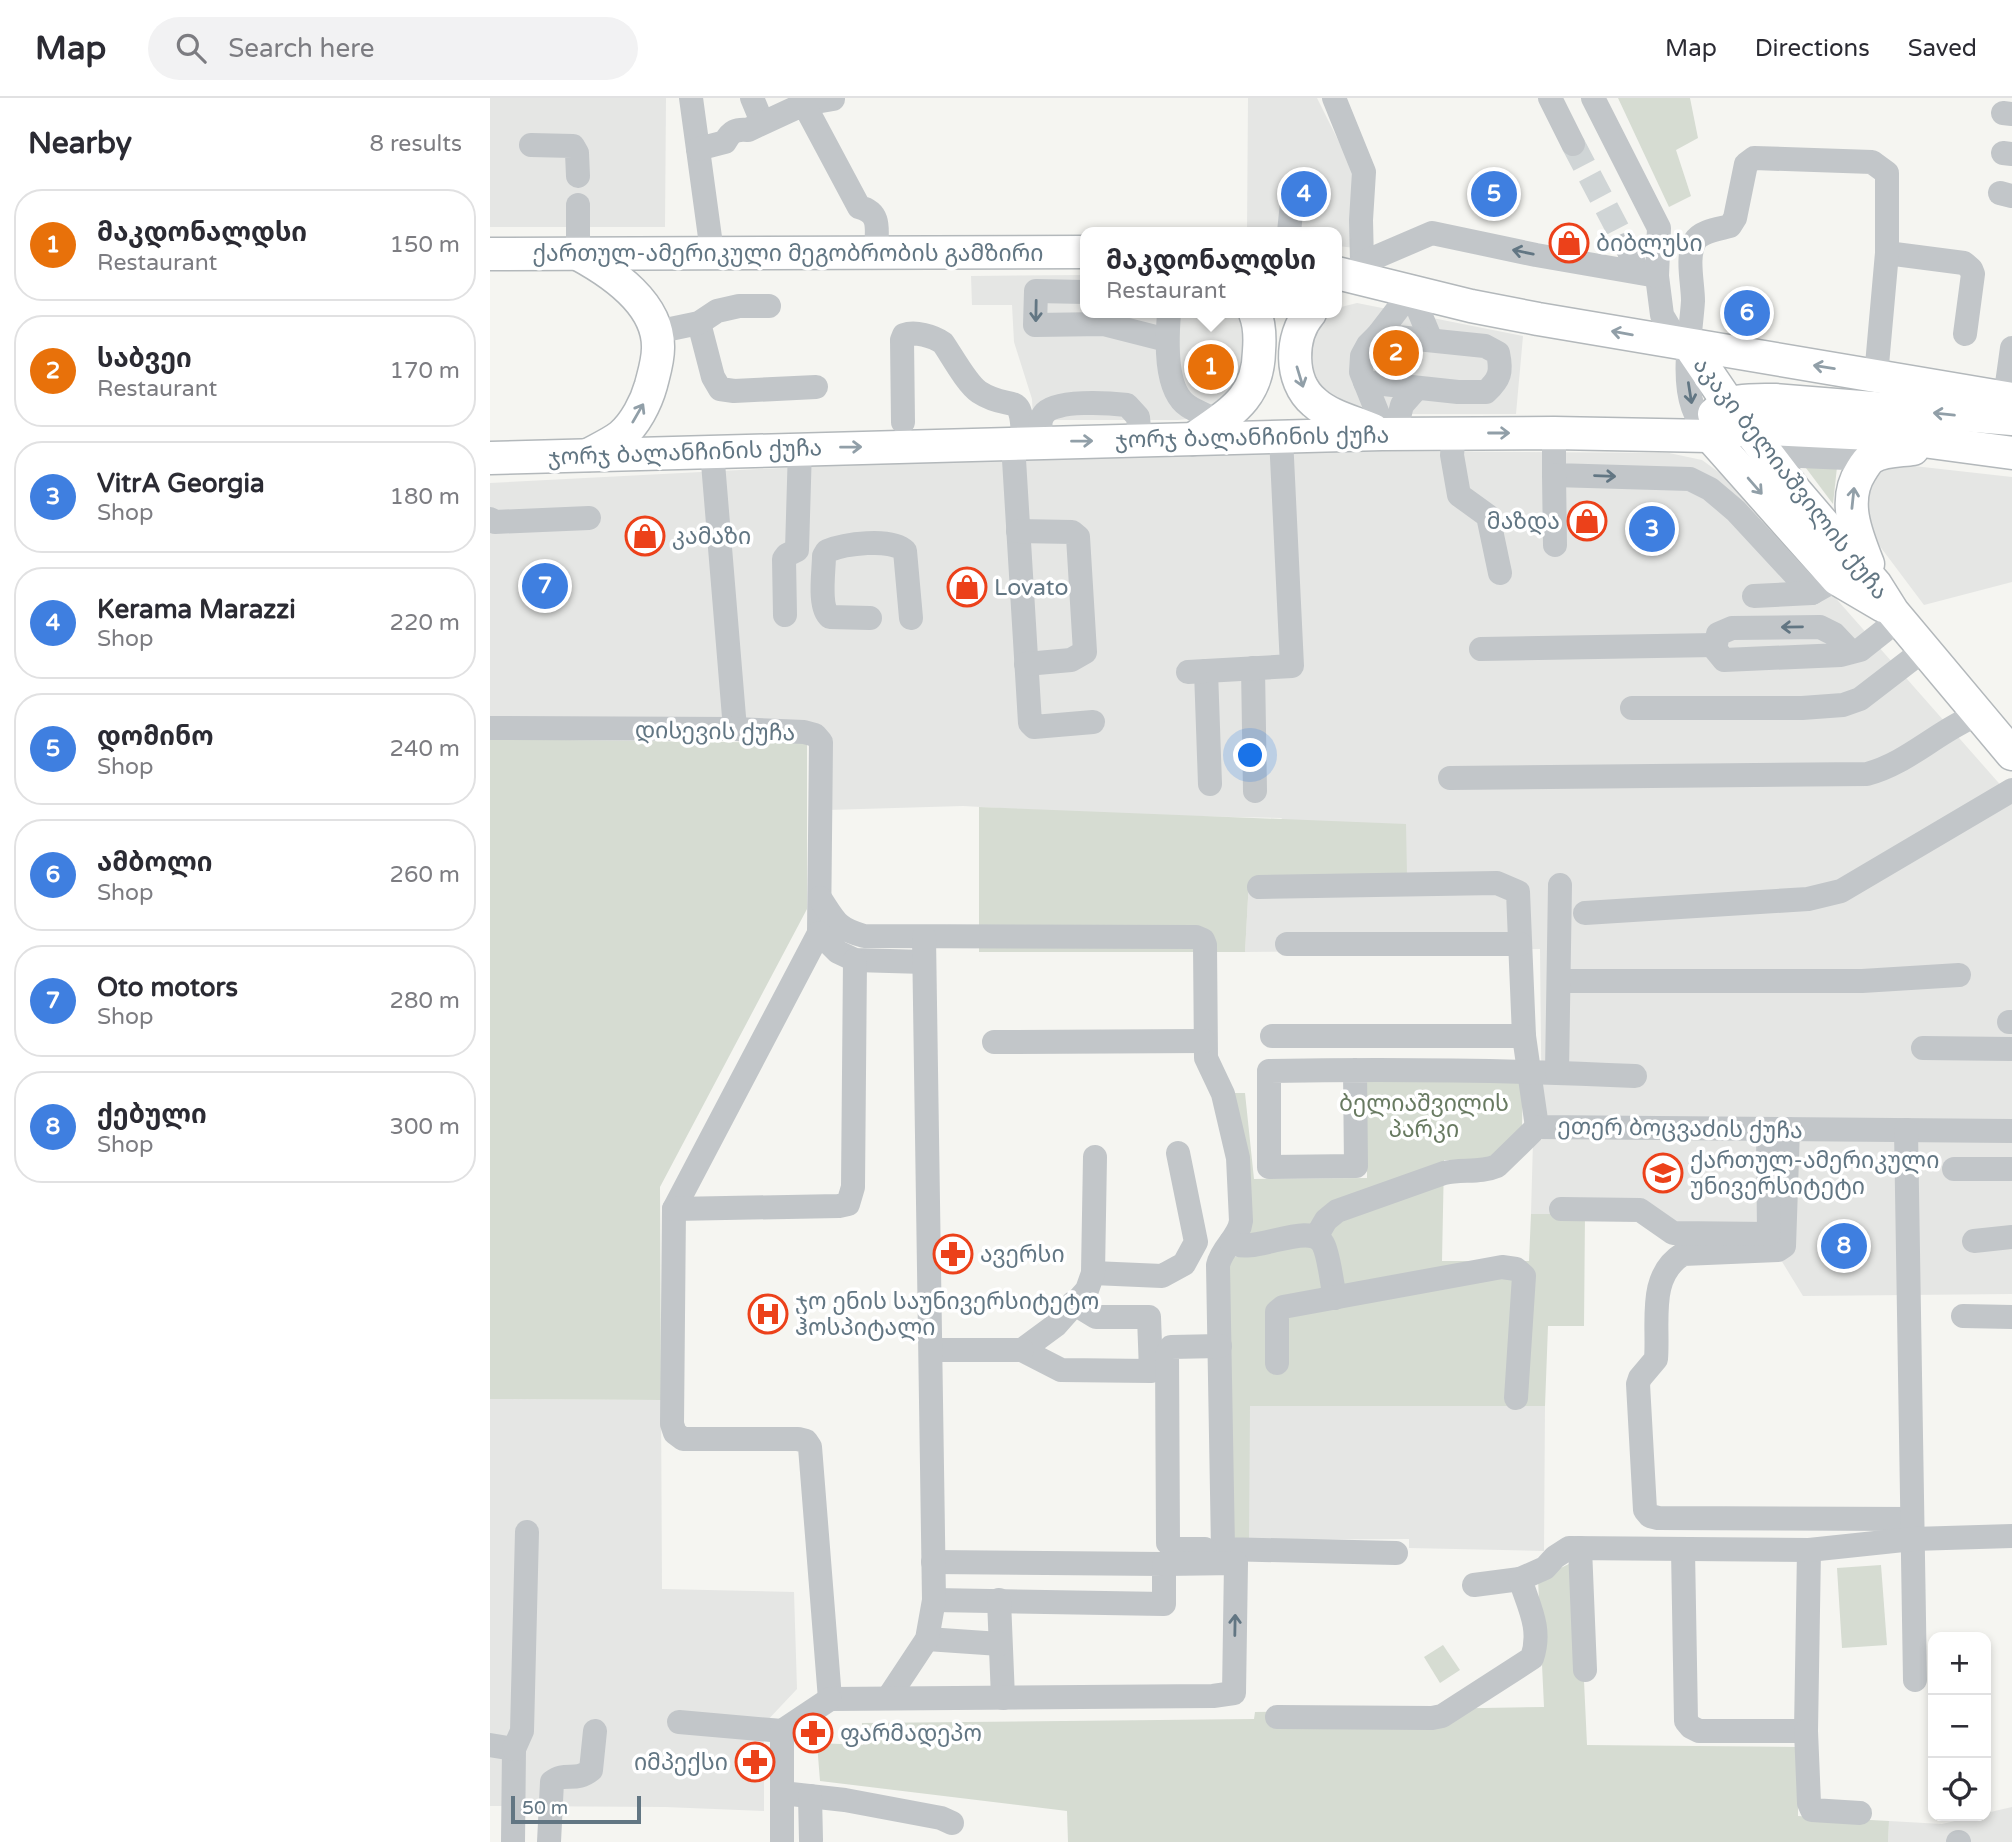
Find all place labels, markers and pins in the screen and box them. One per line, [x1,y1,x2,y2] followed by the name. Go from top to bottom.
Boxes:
[1281,168,1327,220] pin: 4
[1471,168,1517,220] pin: 5
[1548,222,1590,264] shop icon: ბიბლუსი
[1596,230,1703,258] place label: ბიბლუსი
[1724,287,1770,339] pin: 6
[1373,327,1419,379] pin: 2
[1188,341,1234,393] pin: 1
[1566,500,1608,542] shop icon: მაზდა
[1629,503,1675,555] pin: 3
[1487,508,1560,536] place label: მაზდა
[624,515,666,557] shop icon: კამაზი
[672,523,751,551] place label: კამაზი
[522,560,568,612] pin: 7
[946,566,988,608] shop icon: Lovato
[994,574,1068,602] place label: Lovato
[1690,1147,1939,1201] place label: ქართულ-ამერიკული უნივერსიტეტი
[1642,1152,1684,1194] school or university icon: ქართულ-ამერიკული უნივერსიტეტი
[1821,1220,1867,1272] pin: 8
[932,1233,974,1275] pharmacy icon: ავერსი
[980,1241,1065,1269] place label: ავერსი
[795,1288,1099,1342] place label: ჯო ენის საუნივერსიტეტო ჰოსპიტალი
[747,1293,789,1335] hospital icon: ჯო ენის საუნივერსიტეტო ჰოსპიტალი
[792,1712,834,1754] pharmacy icon: ფარმადეპო
[840,1720,982,1748] place label: ფარმადეპო
[734,1741,776,1783] pharmacy icon: იმპექსი
[634,1749,728,1777] place label: იმპექსი

